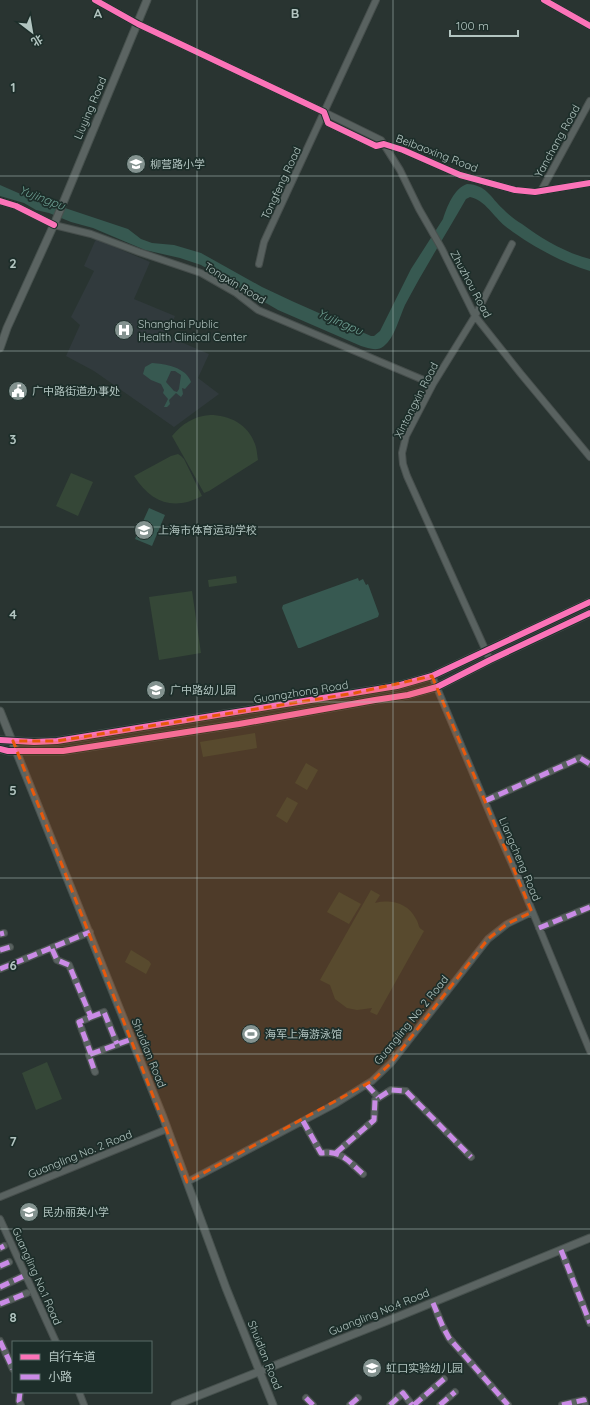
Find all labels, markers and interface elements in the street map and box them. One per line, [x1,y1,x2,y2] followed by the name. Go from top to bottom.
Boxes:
[94,5,103,21] text: A
[291,5,299,21] text: B
[12,12,52,52] north arrow
[450,12,518,38] scale bar
[456,18,489,33] text: 100 m
[29,32,45,49] text: 北
[71,75,109,141] street label: Liuying Road
[10,79,16,95] text: 1
[531,102,583,180] street label: Yanchang Road
[394,131,480,175] street label: Beibaoxing Road
[258,144,304,222] street label: Tongfeng Road
[125,153,147,175] school or university icon: 柳营路小学
[150,157,205,171] place label: 柳营路小学
[17,182,68,213] water label: Yujingpu
[447,248,495,320] street label: Zhuzhou Road
[9,255,17,271] text: 2
[202,259,268,307] street label: Tongxin Road
[315,305,366,339] water label: Yujingpu
[138,317,248,344] place label: Shanghai Public Health Clinical Center
[113,319,135,341] hospital icon: Shanghai Public Health Clinical Center
[391,360,441,440] street label: Xintongxin Road
[7,380,29,402] public building icon: 广中路街道办事处
[32,384,120,398] place label: 广中路街道办事处
[10,431,17,447] text: 3
[133,519,155,541] school or university icon: 上海市体育运动学校
[158,523,257,537] place label: 上海市体育运动学校
[9,606,17,622] text: 4
[253,678,349,706] street label: Guangzhong Road
[145,679,167,701] school or university icon: 广中路幼儿园
[170,683,236,697] place label: 广中路幼儿园
[9,782,17,798] text: 5
[496,815,544,903] street label: Liangcheng Road
[9,957,17,973] text: 6
[371,972,451,1068] street label: Guangling No. 2 Road
[129,1016,169,1090] street label: Shuidian Road
[240,1023,262,1045] sports icon: 海军上海游泳馆
[265,1027,342,1041] place label: 海军上海游泳馆
[26,1127,134,1181] street label: Guangling No. 2 Road
[9,1133,17,1149] text: 7
[18,1201,40,1223] school or university icon: 民办丽英小学
[43,1205,109,1219] place label: 民办丽英小学
[9,1225,65,1327] street label: Guangling No.1 Road
[327,1285,431,1339] street label: Guangling No.4 Road
[9,1309,17,1325] text: 8
[245,1318,285,1392] street label: Shuidian Road
[12,1341,152,1393] legend
[48,1349,96,1364] text: 自行车道
[361,1357,383,1379] school or university icon: 虹口实验幼儿园
[386,1361,463,1375] place label: 虹口实验幼儿园
[48,1369,72,1384] text: 小路

